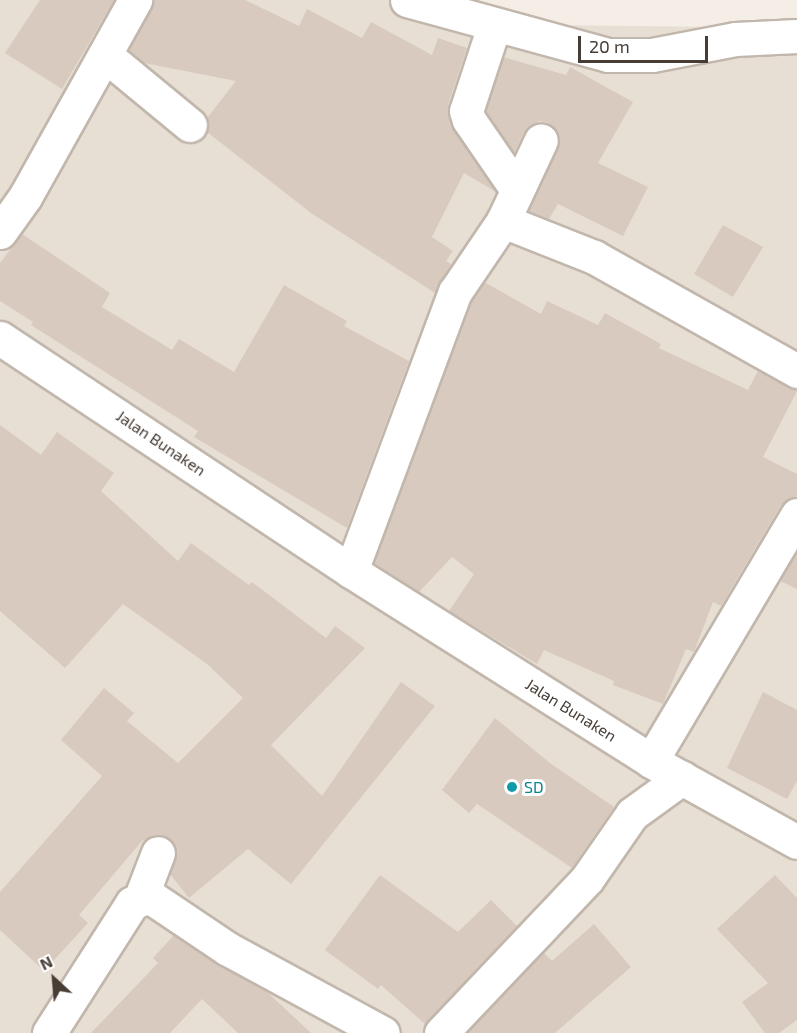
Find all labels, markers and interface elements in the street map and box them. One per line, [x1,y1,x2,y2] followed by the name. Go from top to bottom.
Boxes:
[581,24,712,62] scale bar
[589,35,630,57] text: 20 m
[113,406,209,480] street label: Jalan Bunaken
[522,674,620,746] street label: Jalan Bunaken
[524,777,544,797] place label: SD
[505,780,519,794] marker: SD
[24,949,84,1009] north arrow
[37,951,55,973] text: N

